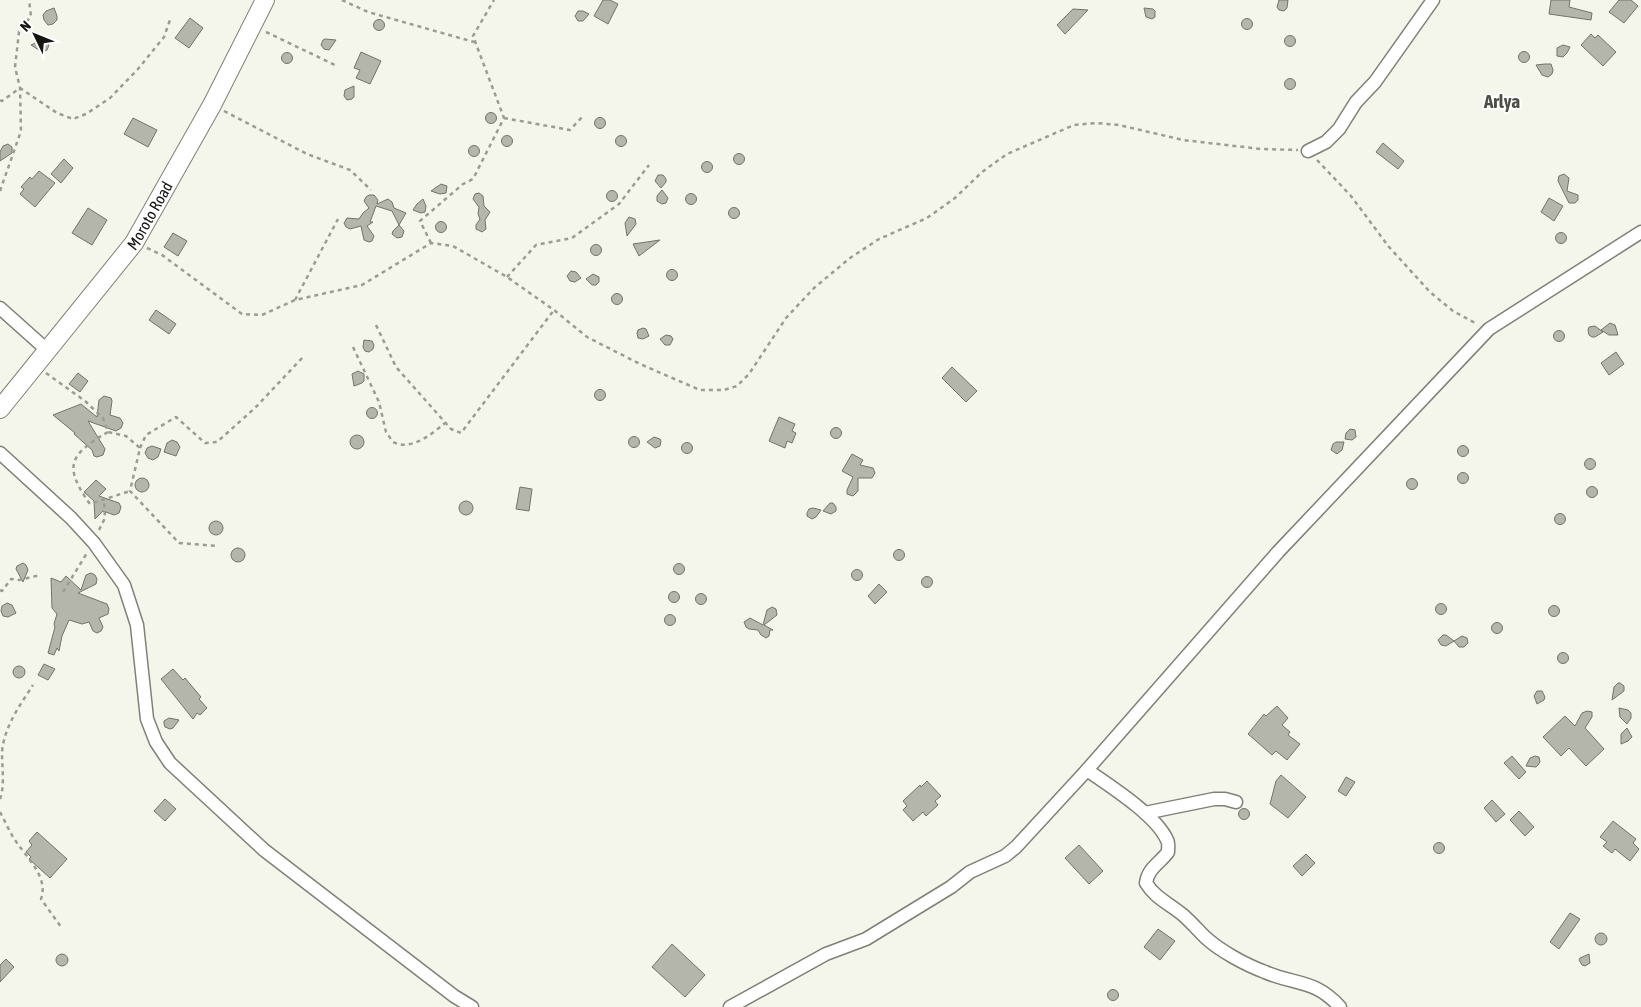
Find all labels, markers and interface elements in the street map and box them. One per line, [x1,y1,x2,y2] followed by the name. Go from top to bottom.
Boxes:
[10,10,60,60] north arrow
[17,18,34,35] text: N
[1483,90,1520,112] district label: Arlya
[123,178,176,253] street label: Moroto Road

